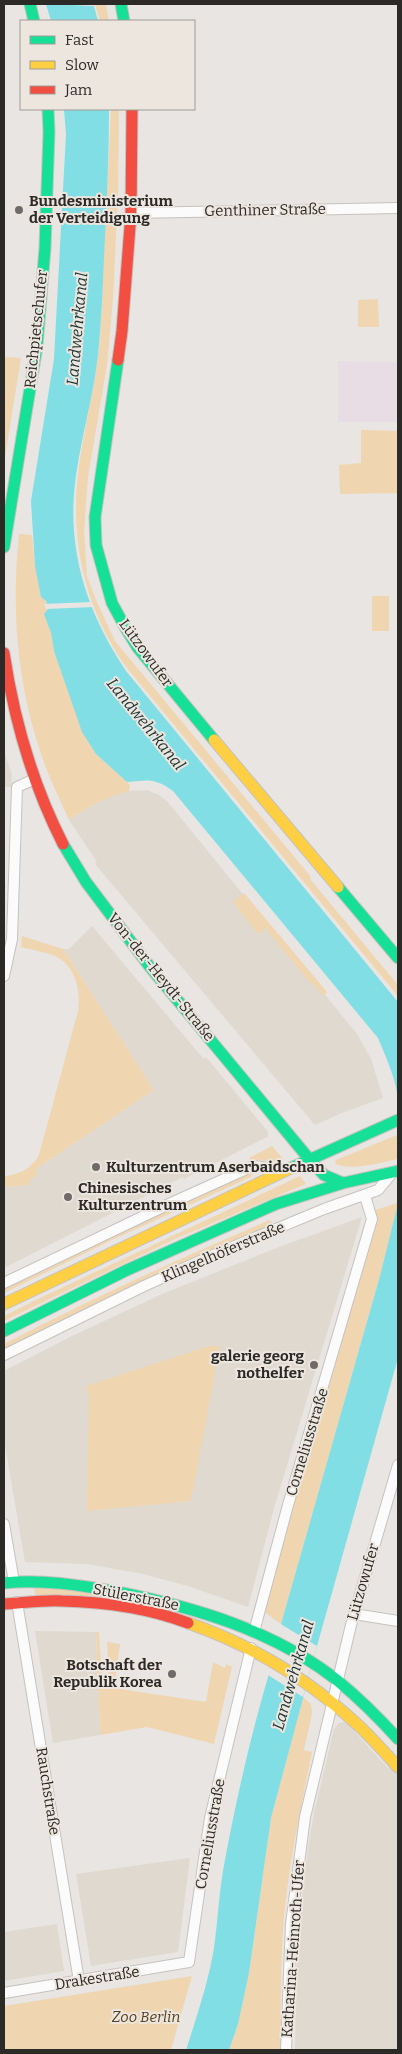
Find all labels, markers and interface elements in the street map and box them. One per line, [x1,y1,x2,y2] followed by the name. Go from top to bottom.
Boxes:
[20,20,195,110] legend
[65,31,94,49] text: Fast
[65,56,100,74] text: Slow
[64,81,93,99] text: Jam
[29,192,173,227] place label: Bundesministerium der Verteidigung
[204,200,326,220] street label: Genthiner Straße
[13,204,25,216] marker: Bundesministerium der Verteidigung
[21,269,51,389] street label: Reichpietschufer
[63,272,91,386] water label: Landwehrkanal
[115,616,177,691] street label: Lützowufer
[103,674,189,774] water label: Landwehrkanal
[104,909,218,1045] street label: Von-der-Heydt-Straße
[106,1158,325,1176] place label: Kulturzentrum Aserbaidschan
[90,1161,102,1173] marker: Kulturzentrum Aserbaidschan
[78,1179,188,1214] place label: Chinesisches Kulturzentrum
[62,1191,74,1203] marker: Chinesisches Kulturzentrum
[159,1218,287,1286] street label: Klingelhöferstraße
[211,1347,304,1382] place label: galerie georg nothelfer
[308,1359,320,1371] marker: galerie georg nothelfer
[282,1386,332,1498] street label: Corneliusstraße
[343,1541,383,1623] street label: Lützowufer
[91,1580,181,1614] street label: Stülerstraße
[268,1618,318,1732] water label: Landwehrkanal
[53,1656,163,1691] place label: Botschaft der Republik Korea
[166,1668,178,1680] marker: Botschaft der Republik Korea
[32,1746,64,1836] street label: Rauchstraße
[191,1777,229,1891] street label: Corneliusstraße
[278,1859,308,2038] street label: Katharina-Heinroth-Ufer
[53,1962,141,1994] street label: Drakestraße
[112,2008,180,2026] park label: Zoo Berlin

